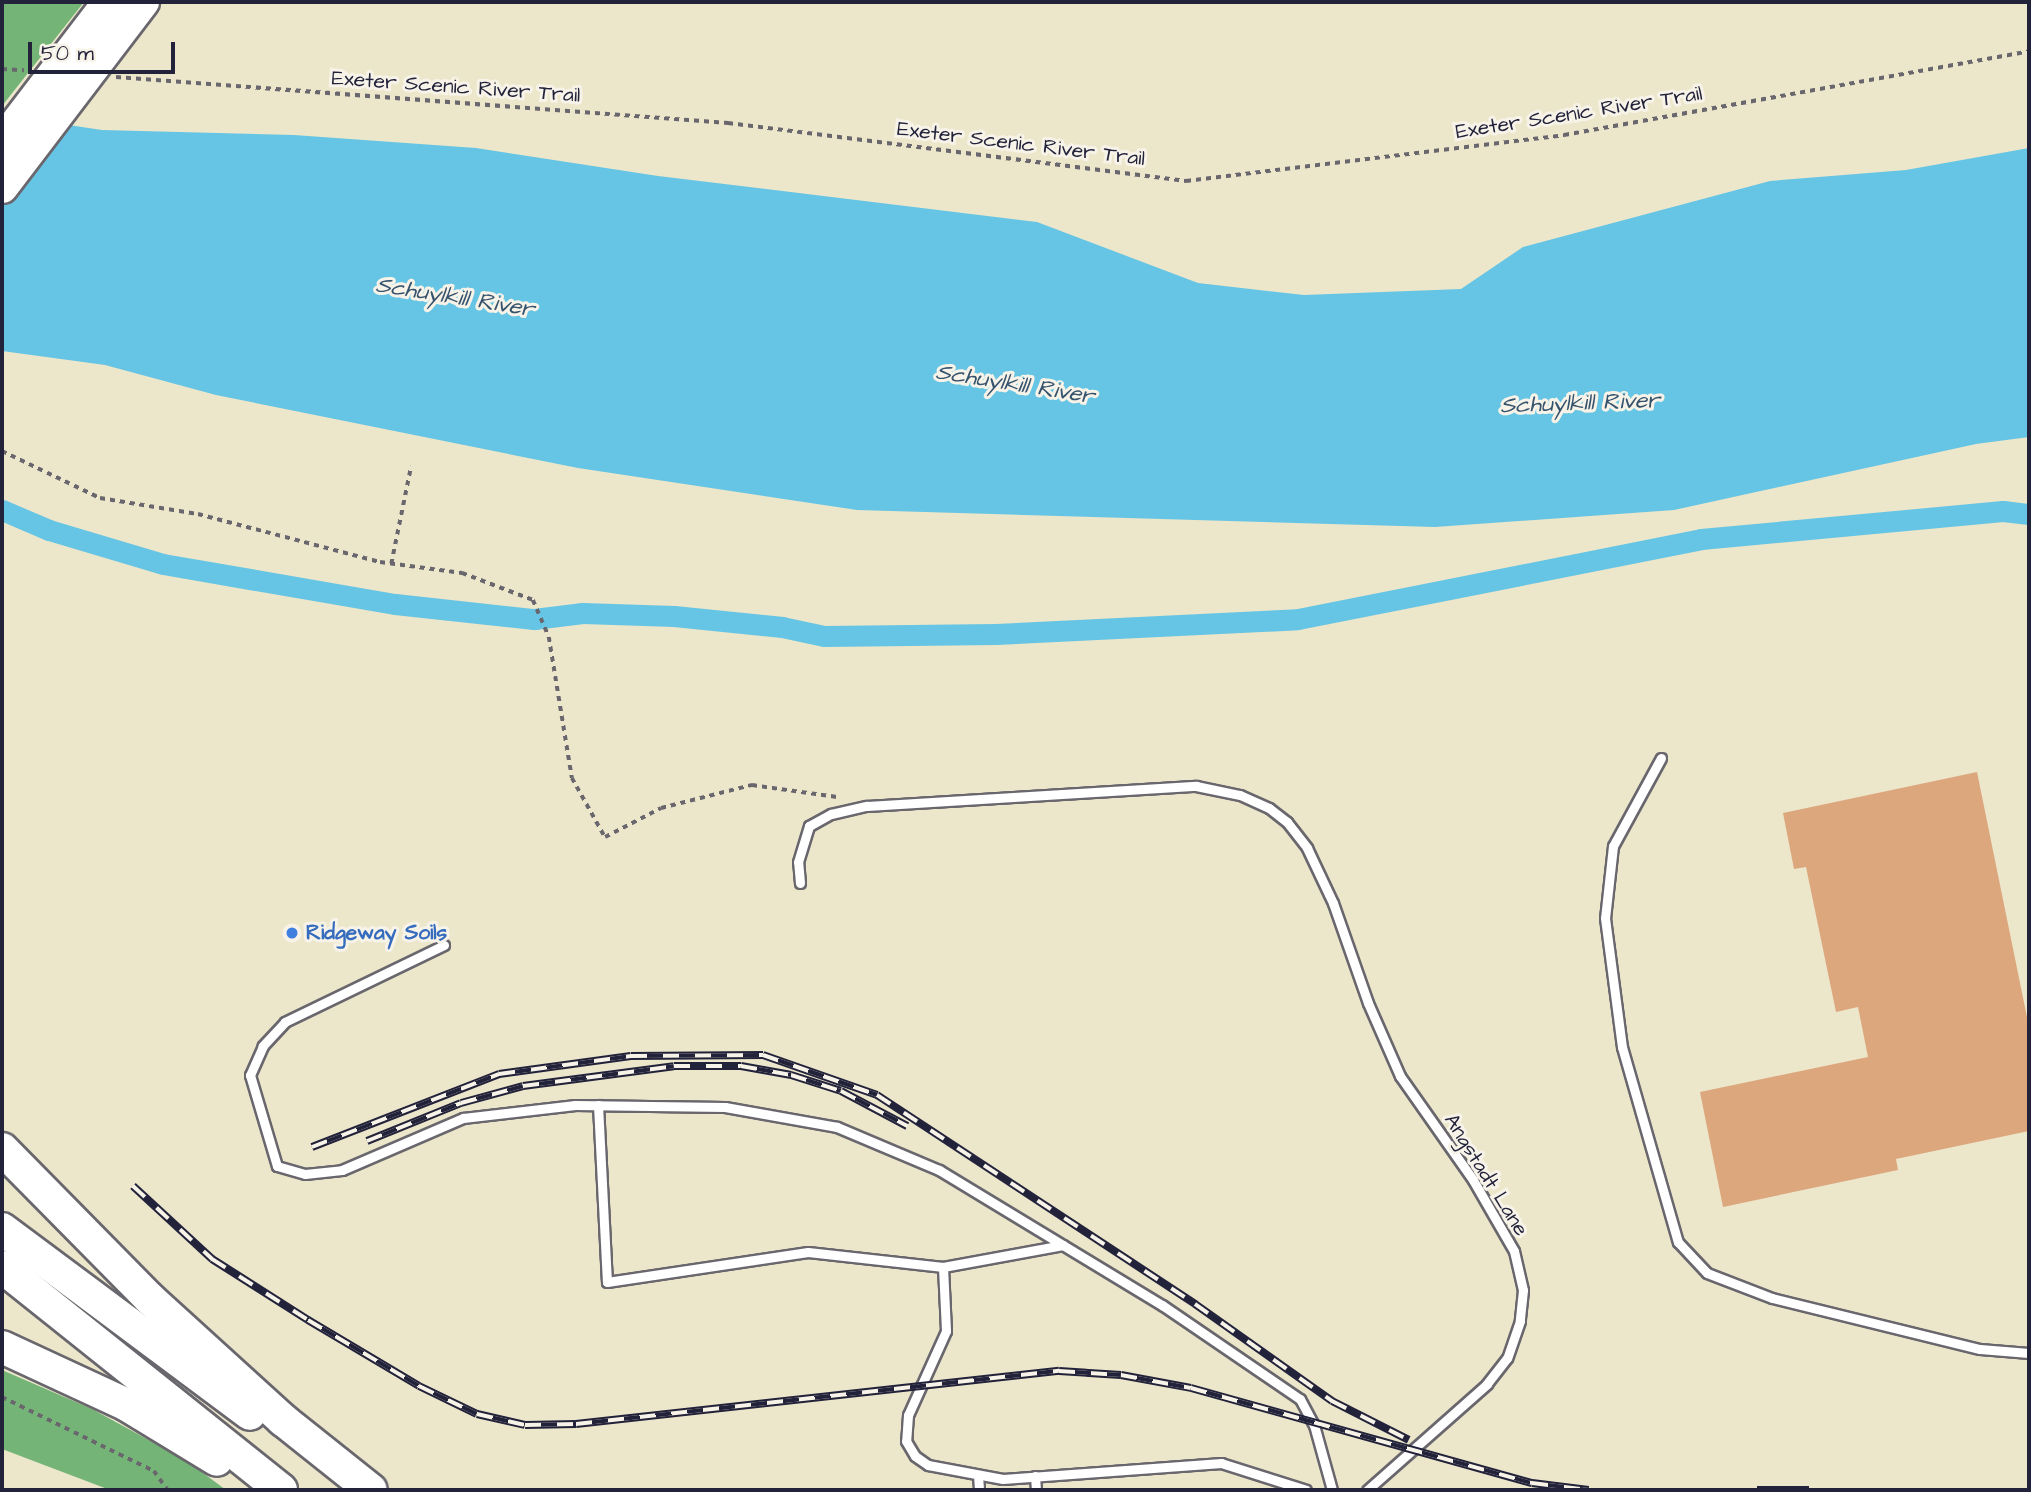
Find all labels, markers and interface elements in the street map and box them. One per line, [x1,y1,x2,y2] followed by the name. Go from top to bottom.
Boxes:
[32,28,178,72] scale bar
[41,39,94,68] text: 50 m
[331,66,581,108] street label: Exeter Scenic River Trail
[1454,81,1704,145] street label: Exeter Scenic River Trail
[896,116,1146,172] street label: Exeter Scenic River Trail
[374,271,536,323] water label: Schuylkill River
[934,358,1096,410] water label: Schuylkill River
[1500,386,1660,420] water label: Schuylkill River
[306,920,447,946] place label: Ridgeway Soils
[284,925,300,941] marker: Ridgeway Soils
[1438,1109,1534,1241] street label: Angstadt Lane

